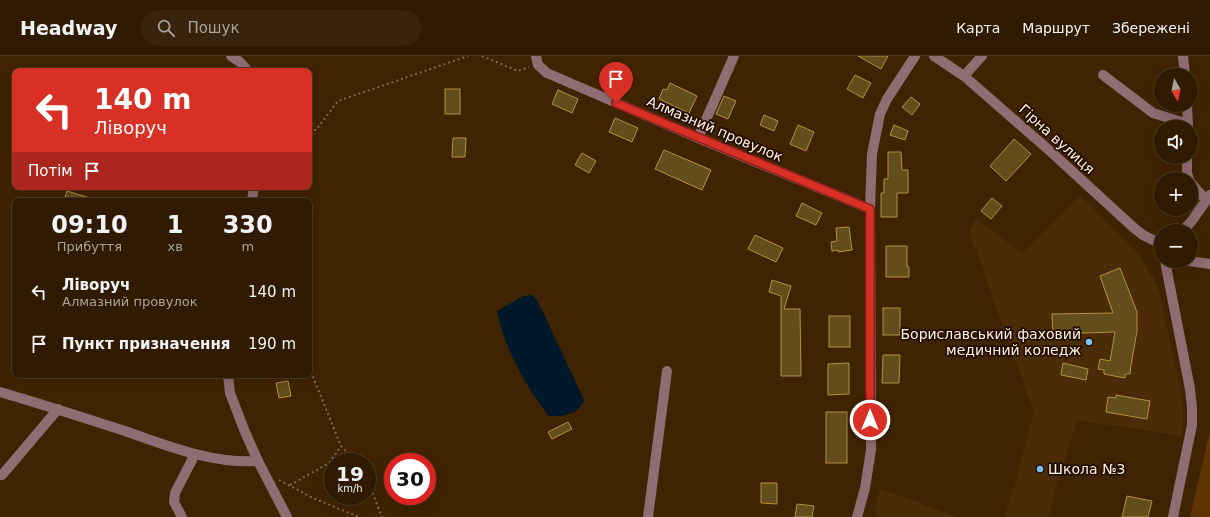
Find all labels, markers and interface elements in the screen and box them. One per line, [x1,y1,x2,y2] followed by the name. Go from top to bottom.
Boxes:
[141,10,421,46] search box
[20,17,117,39] text: Headway
[155,17,177,39] icon: search
[187,19,240,37] text: Пошук
[956,20,1000,36] text: Карта
[1022,20,1090,36] text: Маршрут
[1112,20,1190,36] text: Збережені
[599,62,633,103] pin
[605,68,627,90] icon: arrive
[1154,68,1198,112] north arrow
[1154,68,1198,268] map controls
[94,83,191,116] text: 140 m
[28,84,80,136] icon: left
[645,93,785,165] street label: Алмазний провулок
[1016,101,1098,177] street label: Гірна вулиця
[94,117,167,138] text: Ліворуч
[1154,120,1198,164] button: sound
[81,160,103,182] icon: arrive
[28,162,73,180] text: Потім
[1154,172,1198,216] button: +
[51,211,128,239] text: 09:10
[167,211,183,239] text: 1
[223,211,273,239] text: 330
[1154,224,1198,268] button: −
[57,239,122,254] text: Прибуття
[167,239,183,254] text: хв
[241,239,254,254] text: m
[62,276,130,294] text: Ліворуч
[28,281,50,303] icon: left
[248,283,296,301] text: 140 m
[62,294,198,309] text: Алмазний провулок
[900,326,1081,358] place label: Бориславський фаховий медичний коледж
[28,333,50,355] icon: arrive
[62,335,230,353] text: Пункт призначення
[248,335,296,353] text: 190 m
[1084,337,1094,347] marker: Бориславський фаховий медичний коледж
[849,399,891,441] position arrow
[384,453,436,505] speed limit sign: 30
[1048,461,1125,477] place label: Школа №3
[336,462,364,486] text: 19
[1035,464,1045,474] marker: Школа №3
[337,483,363,494] text: km/h

